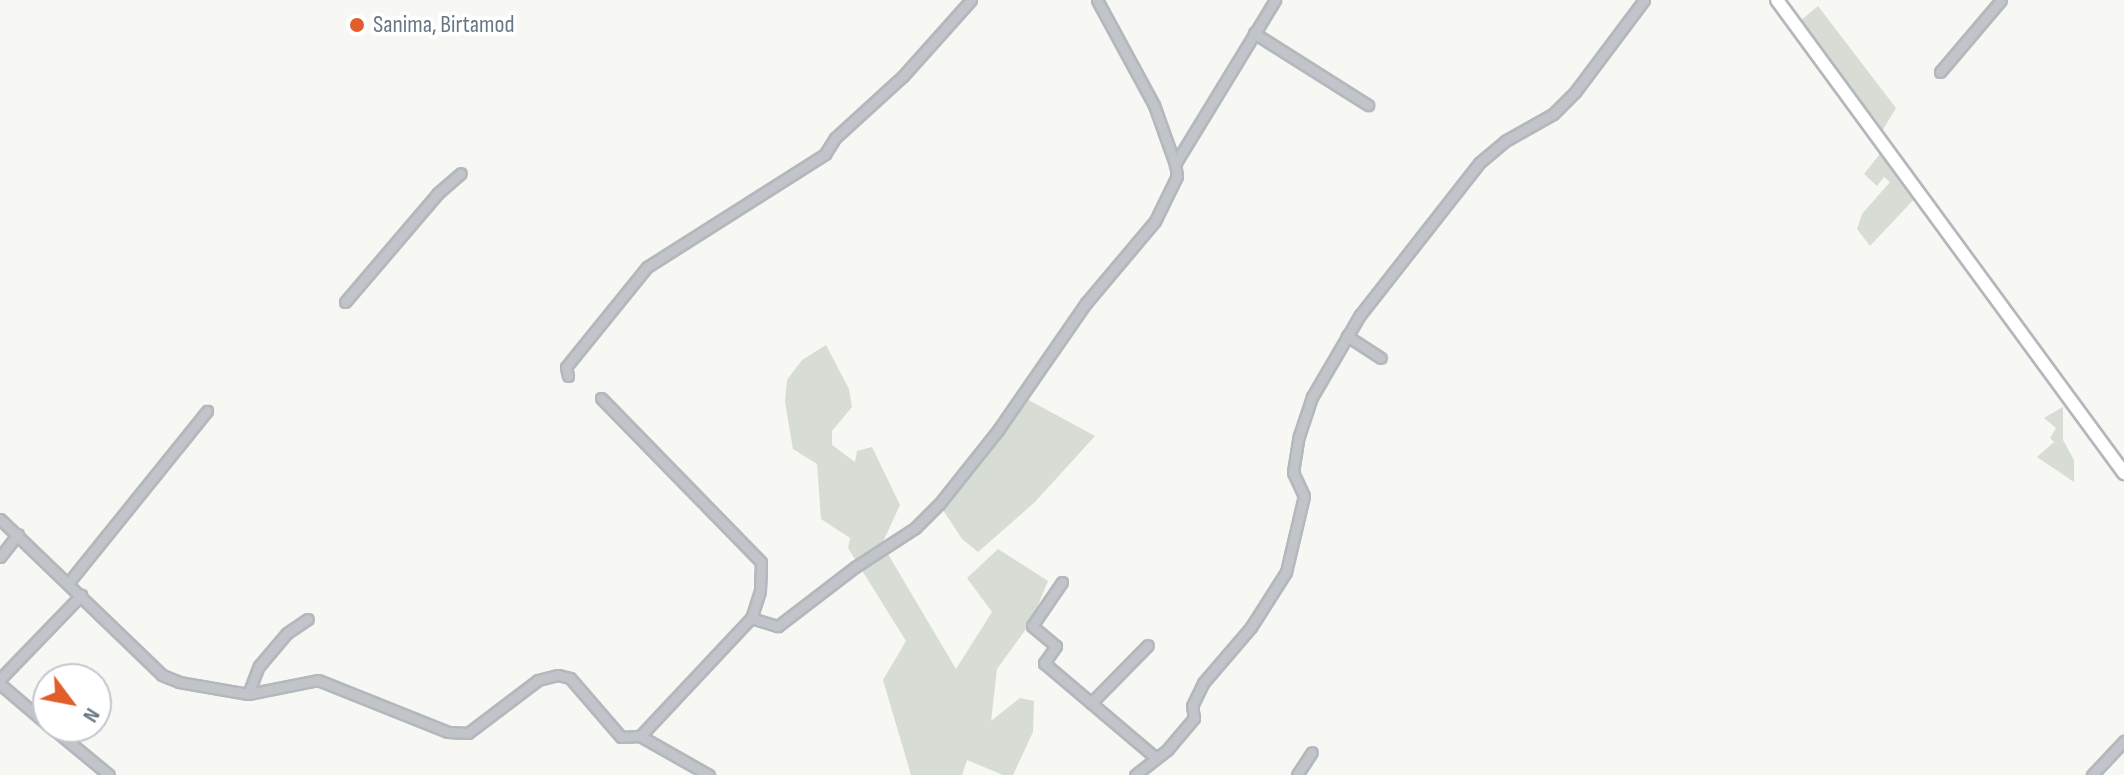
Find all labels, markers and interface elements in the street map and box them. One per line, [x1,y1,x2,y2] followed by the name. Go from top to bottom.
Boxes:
[373,11,514,39] place label: Sanima, Birtamod
[348,16,366,34] marker: Sanima, Birtamod
[32,663,112,743] north arrow
[77,703,106,727] text: N

